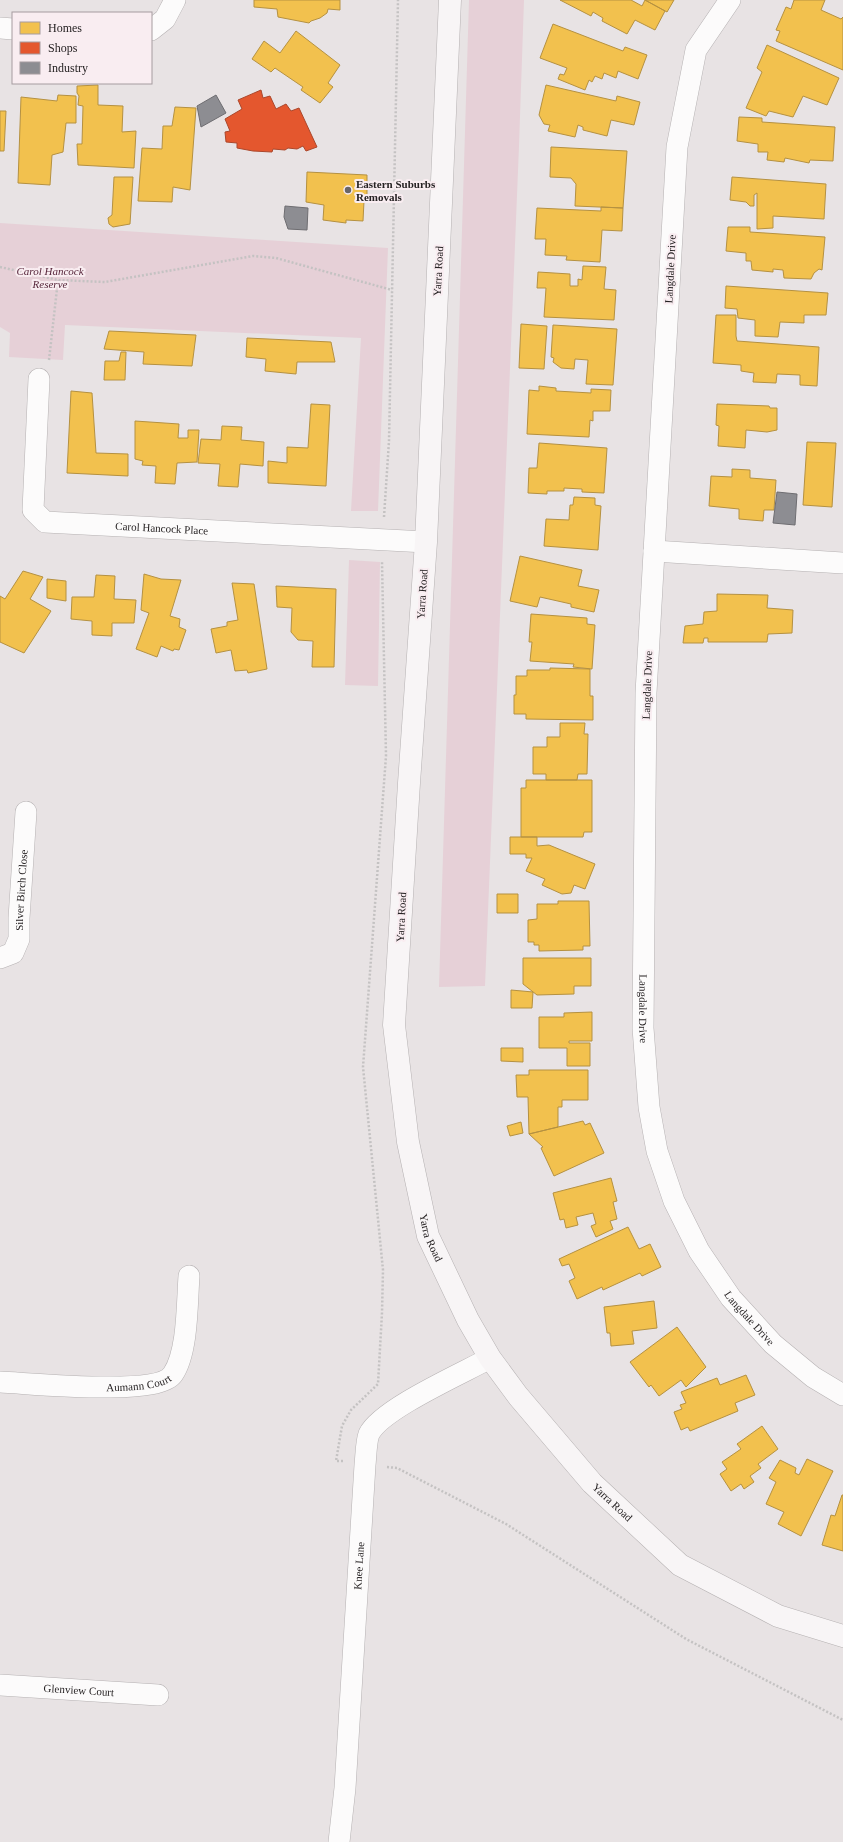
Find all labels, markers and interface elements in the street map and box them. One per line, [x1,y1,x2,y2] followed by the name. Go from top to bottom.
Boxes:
[12,12,152,84] legend
[48,21,82,35] text: Homes
[48,41,78,55] text: Shops
[48,61,88,75] text: Industry
[356,178,436,203] place label: Eastern Suburbs Removals
[343,185,353,195] marker: Eastern Suburbs Removals
[662,234,678,304] street label: Langdale Drive
[431,245,445,296] street label: Yarra Road
[16,265,85,290] park label: Carol Hancock Reserve
[115,520,209,537] street label: Carol Hancock Place
[414,568,430,619] street label: Yarra Road
[640,650,654,720] street label: Langdale Drive
[13,849,30,931] street label: Silver Birch Close
[394,891,408,942] street label: Yarra Road
[637,974,650,1044] street label: Langdale Drive
[417,1213,445,1264] street label: Yarra Road
[722,1289,777,1348] street label: Langdale Drive
[106,1372,174,1393] street label: Aumann Court
[590,1481,635,1524] street label: Yarra Road
[351,1541,366,1590] street label: Knee Lane
[43,1682,114,1698] street label: Glenview Court

